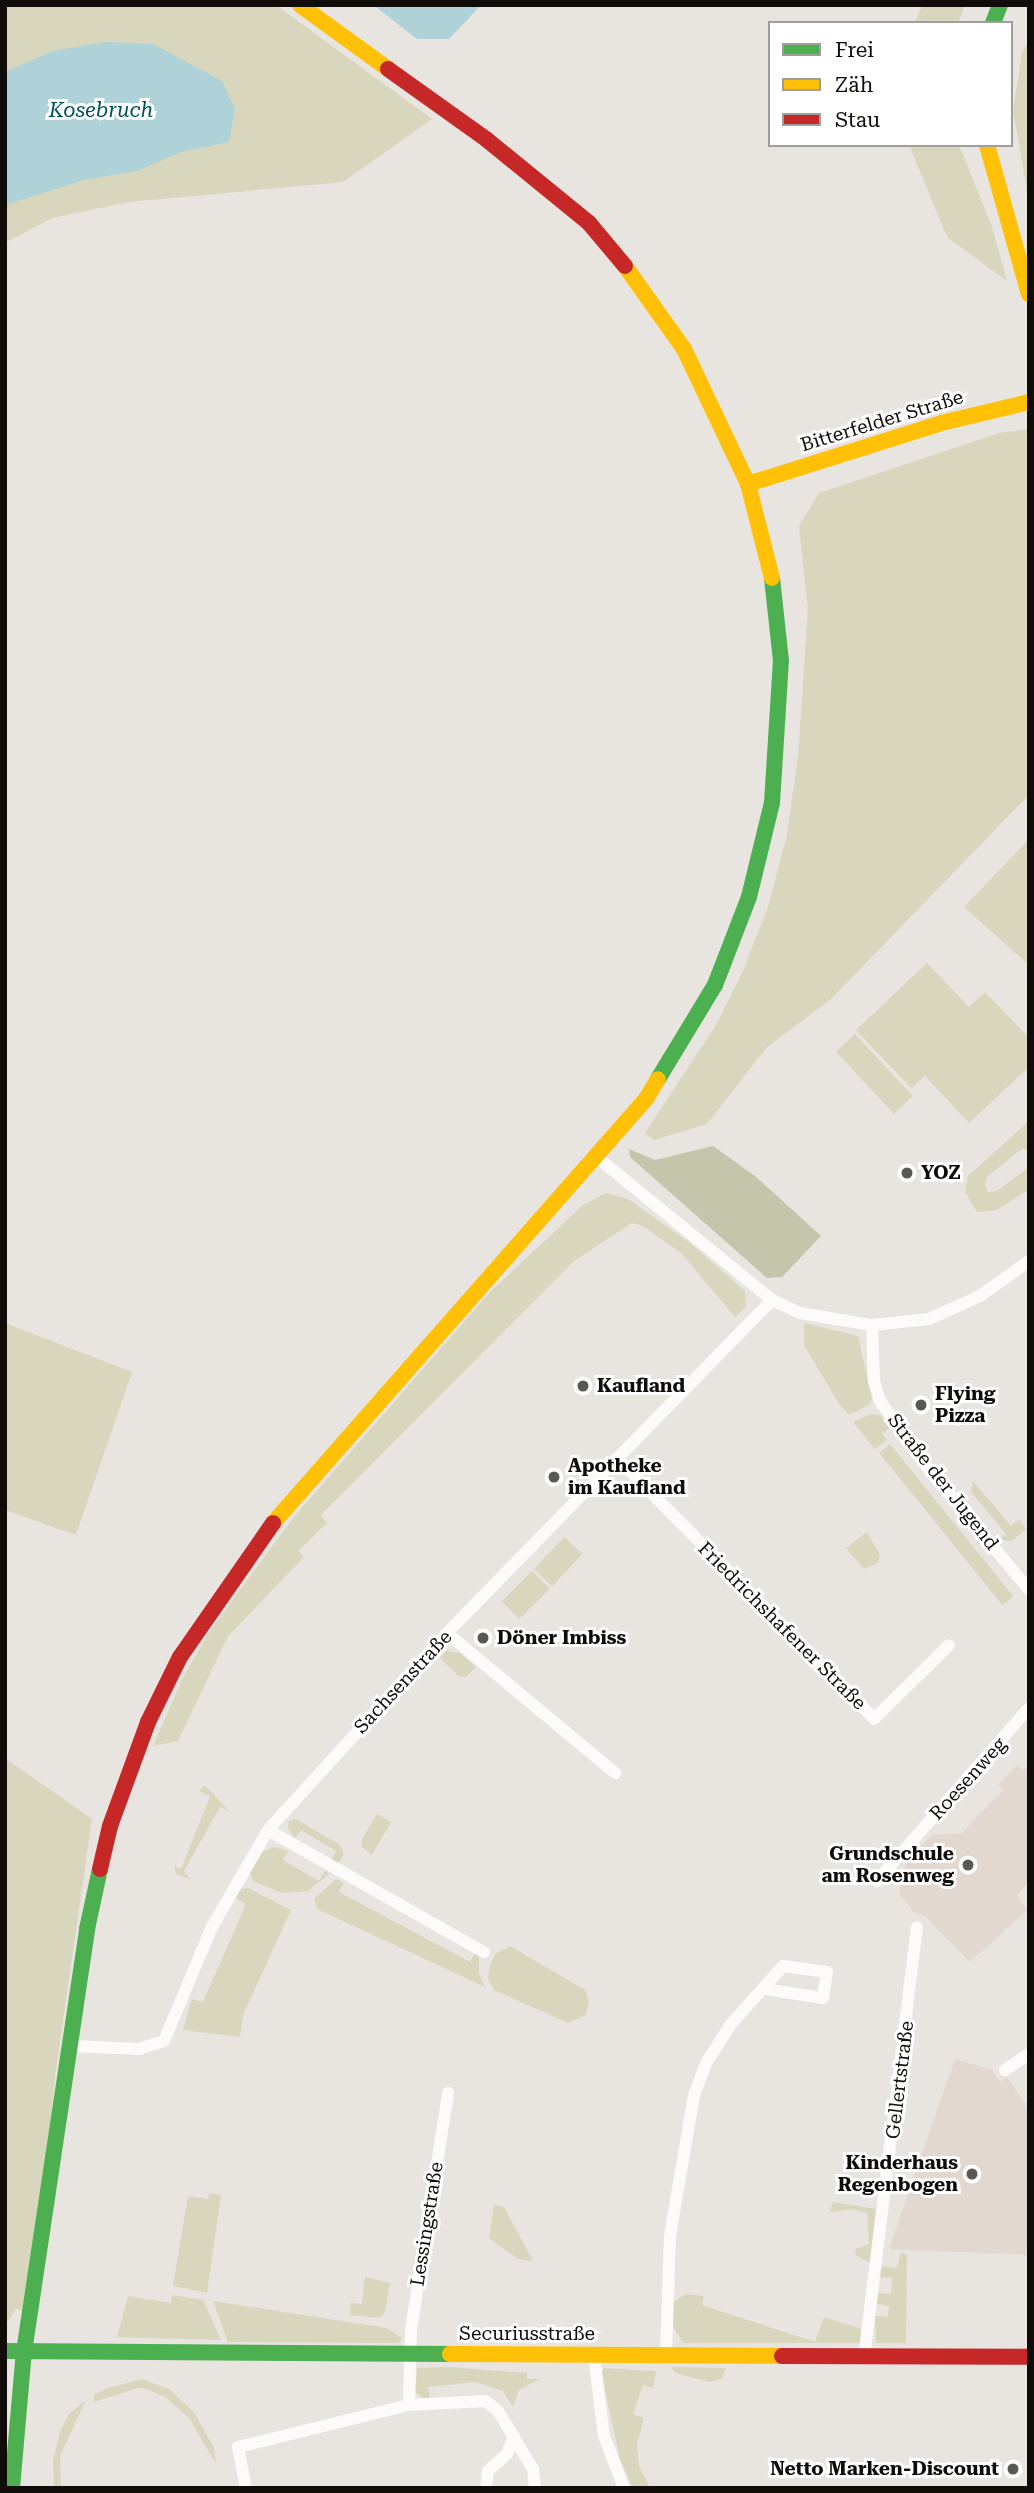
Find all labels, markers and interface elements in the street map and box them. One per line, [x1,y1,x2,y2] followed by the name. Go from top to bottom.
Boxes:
[768,21,1013,147] legend
[835,38,874,62] text: Frei
[835,73,873,97] text: Zäh
[49,97,153,123] water label: Kosebruch
[835,108,880,132] text: Stau
[798,385,966,457] street label: Bitterfelder Straße
[921,1162,961,1184] place label: YOZ
[899,1165,915,1181] marker: YOZ
[597,1375,685,1397] place label: Kaufland
[575,1378,591,1394] marker: Kaufland
[935,1383,995,1427] place label: Flying Pizza
[913,1397,929,1413] marker: Flying Pizza
[883,1409,1003,1555] street label: Straße der Jugend
[568,1455,686,1499] place label: Apotheke im Kaufland
[546,1469,562,1485] marker: Apotheke im Kaufland
[693,1537,871,1715] street label: Friedrichshafener Straße
[349,1626,457,1738] street label: Sachsenstraße
[497,1627,626,1649] place label: Döner Imbiss
[475,1630,491,1646] marker: Döner Imbiss
[925,1733,1011,1825] street label: Roesenweg
[822,1843,954,1887] place label: Grundschule am Rosenweg
[960,1857,976,1873] marker: Grundschule am Rosenweg
[881,2020,919,2140] street label: Gellertstraße
[838,2152,958,2196] place label: Kinderhaus Regenbogen
[406,2160,448,2288] street label: Lessingstraße
[964,2166,980,2182] marker: Kinderhaus Regenbogen
[459,2323,595,2345] street label: Securiusstraße
[770,2458,999,2480] place label: Netto Marken-Discount
[1005,2461,1021,2477] marker: Netto Marken-Discount

